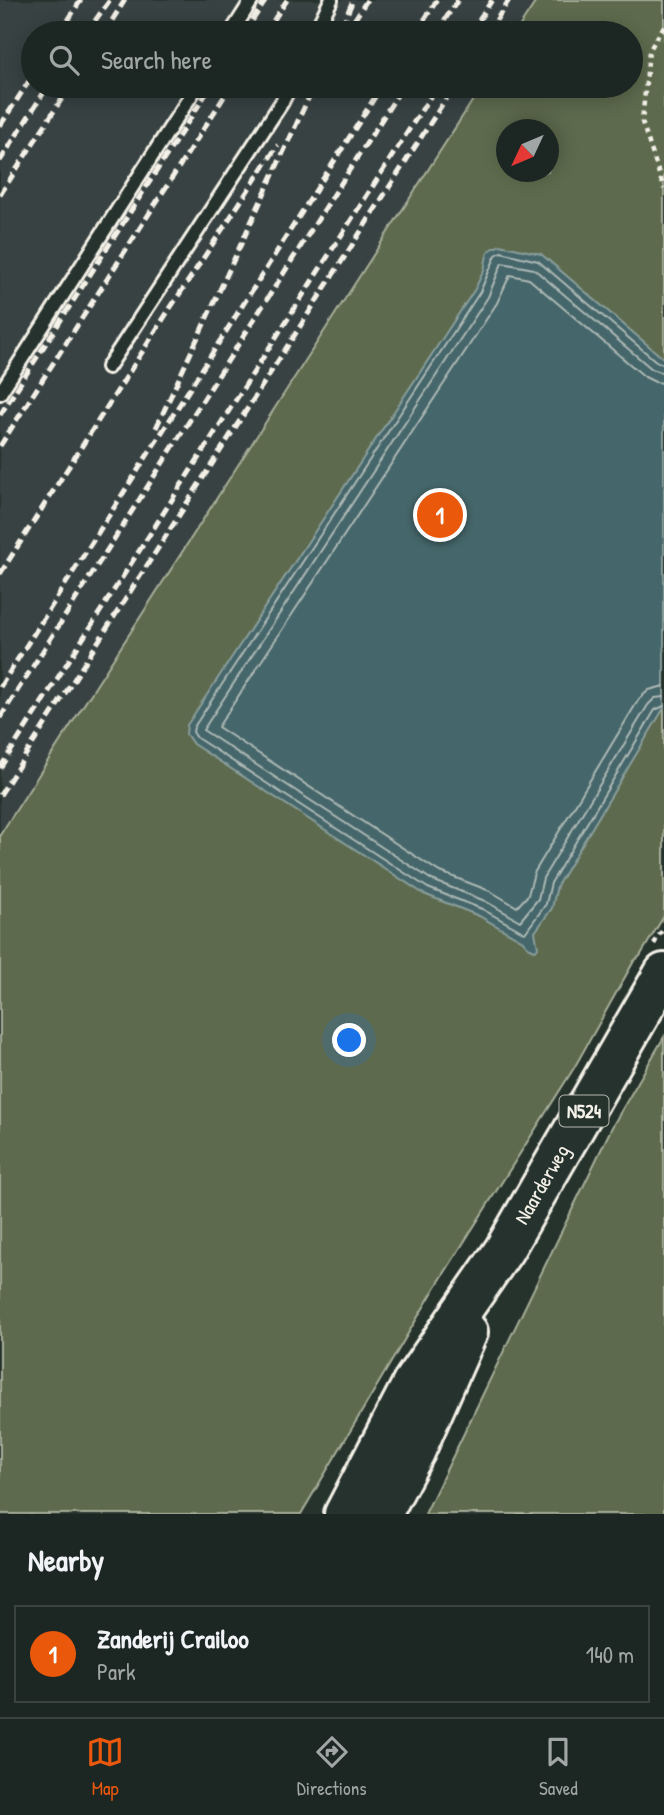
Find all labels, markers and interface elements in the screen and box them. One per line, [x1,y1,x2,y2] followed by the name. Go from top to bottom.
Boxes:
[21,21,643,98] search box
[45,41,83,79] icon: search
[101,42,212,77] text: Search here
[496,119,559,182] north arrow
[417,489,463,541] pin: 1
[332,1023,366,1057] your location
[560,1096,608,1126] road number: N524
[507,1139,576,1229] street label: Naarderweg
[28,1540,104,1580] text: Nearby
[97,1621,249,1656] text: Zanderij Crailoo
[49,1639,57,1670] text: 1
[586,1639,634,1670] text: 140 m
[97,1656,135,1687] text: Park
[86,1733,124,1801] tab: Map
[297,1733,367,1801] tab: Directions
[539,1733,578,1801] tab: Saved

